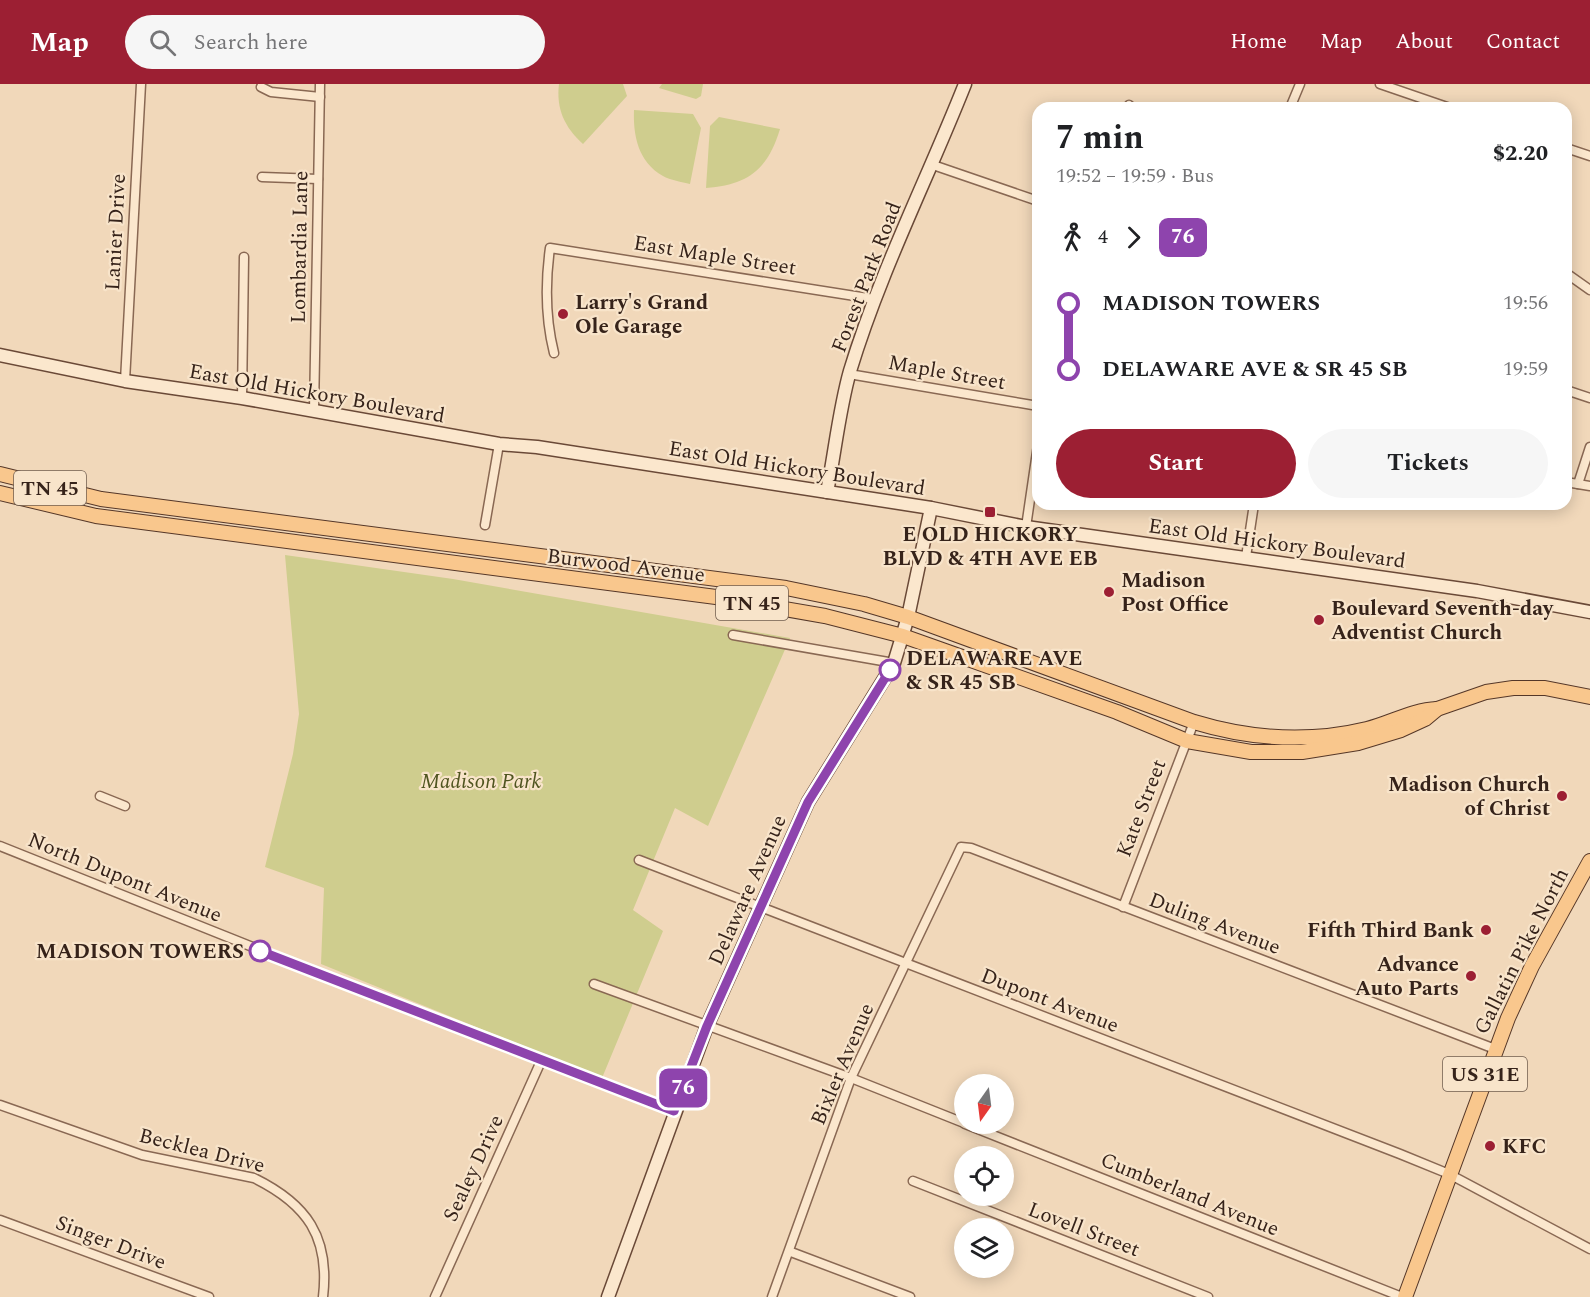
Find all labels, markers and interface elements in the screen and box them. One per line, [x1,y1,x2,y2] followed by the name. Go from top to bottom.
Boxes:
[125,15,545,69] search box
[30,21,89,64] text: Map
[146,26,179,59] icon: search
[194,26,308,59] text: Search here
[1230,26,1287,58] text: Home
[1320,26,1362,58] text: Map
[1395,26,1453,58] text: About
[1486,26,1560,58] text: Contact
[1056,113,1144,163] text: 7 min
[1493,137,1548,170] text: $2.20
[1056,161,1214,191] text: 19:52 – 19:59 · Bus
[283,170,317,324] street label: Lombardia Lane
[97,173,135,292] street label: Lanier Drive
[823,197,910,358] street label: Forest Park Road
[1056,221,1089,254] icon: walk
[1117,221,1150,254] icon: forward
[1171,221,1195,253] text: 76
[1098,222,1108,252] text: 4
[631,227,799,285] street label: East Maple Street
[575,287,708,343] place label: Larry's Grand Ole Garage
[1102,287,1320,320] text: MADISON TOWERS
[1503,288,1548,318] text: 19:56
[556,307,570,321] marker: Larry's Grand Ole Garage
[885,347,1008,399] street label: Maple Street
[1102,353,1407,386] text: DELAWARE AVE & SR 45 SB
[1503,354,1548,384] text: 19:59
[186,356,447,432] street label: East Old Hickory Boulevard
[1056,429,1296,498] button: Start
[1308,429,1548,498] button: Tickets
[666,433,927,505] street label: East Old Hickory Boulevard
[14,471,86,505] road number: TN 45
[983,505,997,519] marker: E OLD HICKORY BLVD & 4TH AVE EB
[1146,510,1408,578] street label: East Old Hickory Boulevard
[882,519,1098,575] place label: E OLD HICKORY BLVD & 4TH AVE EB
[545,540,707,592] street label: Burwood Avenue
[1121,565,1229,621] place label: Madison Post Office
[1102,585,1116,599] marker: Madison Post Office
[716,586,788,620] road number: TN 45
[1331,593,1554,649] place label: Boulevard Seventh-day Adventist Church
[1312,613,1326,627] marker: Boulevard Seventh-day Adventist Church
[906,643,1083,699] place label: DELAWARE AVE & SR 45 SB
[879,659,901,681] marker: DELAWARE AVE & SR 45 SB
[1109,755,1175,862] street label: Kate Street
[421,766,541,798] park label: Madison Park
[1388,769,1550,825] place label: Madison Church of Christ
[1555,789,1569,803] marker: Madison Church of Christ
[700,810,795,971] street label: Delaware Avenue
[23,824,227,932] street label: North Dupont Avenue
[1466,863,1578,1040] street label: Gallatin Pike North
[1144,884,1285,964] street label: Duling Avenue
[1307,915,1474,947] place label: Fifth Third Bank
[1479,923,1493,937] marker: Fifth Third Bank
[36,936,244,968] place label: MADISON TOWERS
[249,940,271,962] marker: MADISON TOWERS
[1355,949,1459,1005] place label: Advance Auto Parts
[976,960,1123,1042] street label: Dupont Avenue
[1464,969,1478,983] marker: Advance Auto Parts
[803,998,883,1131] street label: Bixler Avenue
[1443,1057,1527,1091] road number: US 31E
[656,1068,710,1108] line badge: 76
[671,1072,695,1104] text: 76
[954,1074,1014,1134] north arrow
[954,1074,1014,1278] map controls
[435,1109,513,1227] street label: Sealey Drive
[135,1120,268,1182] street label: Becklea Drive
[1502,1131,1546,1163] place label: KFC
[1483,1139,1497,1153] marker: KFC
[1095,1144,1284,1245] street label: Cumberland Avenue
[954,1146,1014,1206] button: locate
[1023,1194,1144,1266] street label: Lovell Street
[51,1207,171,1279] street label: Singer Drive
[954,1218,1014,1278] button: layers

